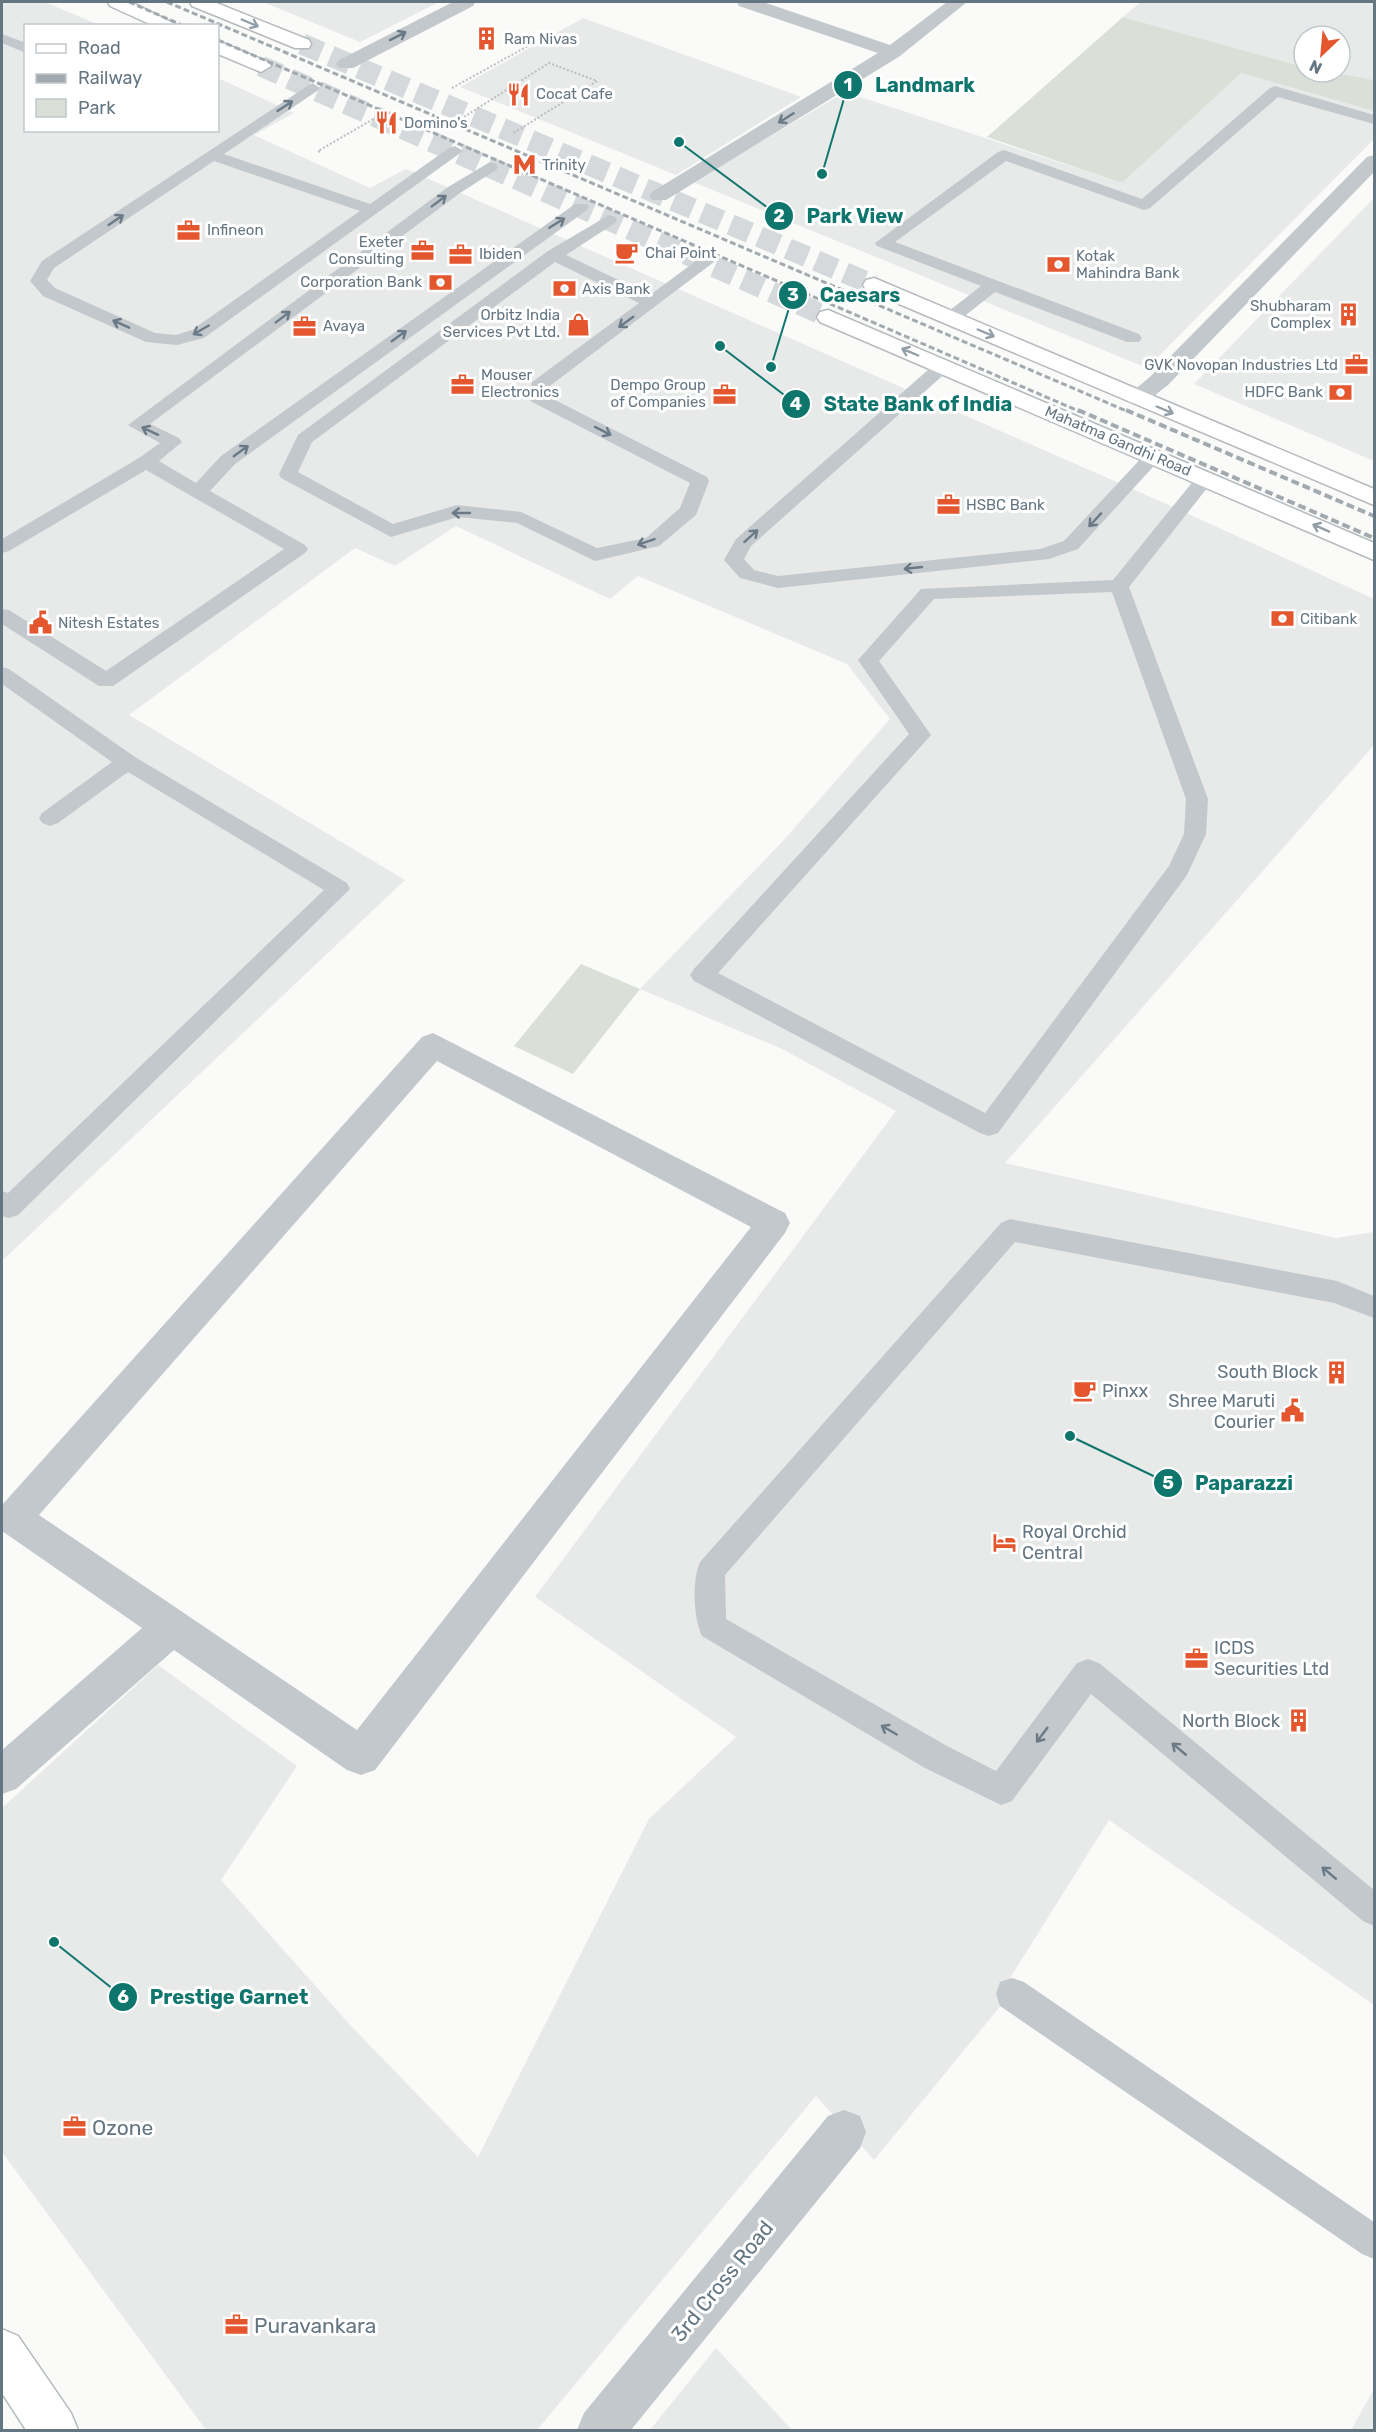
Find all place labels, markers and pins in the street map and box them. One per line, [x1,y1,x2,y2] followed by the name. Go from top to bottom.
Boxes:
[473,26,499,52] building icon: Ram Nivas
[504,30,577,48] place label: Ram Nivas
[833,66,987,104] callout: Landmark
[505,81,531,107] restaurant icon: Cocat Cafe
[536,85,613,103] place label: Cocat Cafe
[373,110,399,136] restaurant icon: Domino's
[404,114,468,132] place label: Domino's
[511,152,537,178] metro station icon: Trinity
[542,156,586,174] place label: Trinity
[764,197,916,235] callout: Park View
[176,217,202,243] office icon: Infineon
[207,221,264,239] place label: Infineon
[328,233,404,268] place label: Exeter Consulting
[409,238,435,264] office icon: Exeter Consulting
[614,240,640,266] cafe icon: Chai Point
[448,241,474,267] office icon: Ibiden
[645,244,716,262] place label: Chai Point
[479,245,522,263] place label: Ibiden
[1076,247,1180,282] place label: Kotak Mahindra Bank
[1045,252,1071,278] bank icon: Kotak Mahindra Bank
[427,269,453,295] bank icon: Corporation Bank
[300,273,422,291] place label: Corporation Bank
[551,276,577,302] bank icon: Axis Bank
[778,276,912,314] callout: Caesars
[582,280,650,298] place label: Axis Bank
[1250,297,1331,332] place label: Shubharam Complex
[1336,302,1362,328] building icon: Shubharam Complex
[443,306,560,341] place label: Orbitz India Services Pvt Ltd.
[565,311,591,337] shop icon: Orbitz India Services Pvt Ltd.
[292,313,318,339] office icon: Avaya
[323,317,365,335] place label: Avaya
[1343,352,1369,378] office icon: GVK Novopan Industries Ltd
[1144,356,1338,374] place label: GVK Novopan Industries Ltd
[481,366,559,401] place label: Mouser Electronics
[450,371,476,397] office icon: Mouser Electronics
[610,376,706,411] place label: Dempo Group of Companies
[1328,379,1354,405] bank icon: HDFC Bank
[711,381,737,407] office icon: Dempo Group of Companies
[1244,383,1323,401] place label: HDFC Bank
[781,385,1024,423] callout: State Bank of India
[935,492,961,518] office icon: HSBC Bank
[966,496,1045,514] place label: HSBC Bank
[1269,606,1295,632] bank icon: Citibank
[27,610,53,636] public building icon: Nitesh Estates
[1300,610,1357,628] place label: Citibank
[58,614,160,632] place label: Nitesh Estates
[1323,1359,1349,1385] building icon: South Block
[1217,1361,1319,1383] place label: South Block
[1071,1378,1097,1404] cafe icon: Pinxx
[1102,1380,1149,1402] place label: Pinxx
[1168,1390,1275,1433] place label: Shree Maruti Courier
[1280,1398,1306,1424] public building icon: Shree Maruti Courier
[1153,1464,1305,1502] callout: Paparazzi
[1022,1521,1127,1564] place label: Royal Orchid Central
[991,1529,1017,1555] hotel icon: Royal Orchid Central
[1214,1637,1329,1680] place label: ICDS Securities Ltd
[1183,1645,1209,1671] office icon: ICDS Securities Ltd
[1285,1708,1311,1734] building icon: North Block
[1182,1710,1281,1732] place label: North Block
[108,1978,320,2016] callout: Prestige Garnet
[61,2114,87,2140] office icon: Ozone
[92,2115,153,2140] place label: Ozone
[223,2312,249,2338] office icon: Puravankara
[254,2313,376,2338] place label: Puravankara

